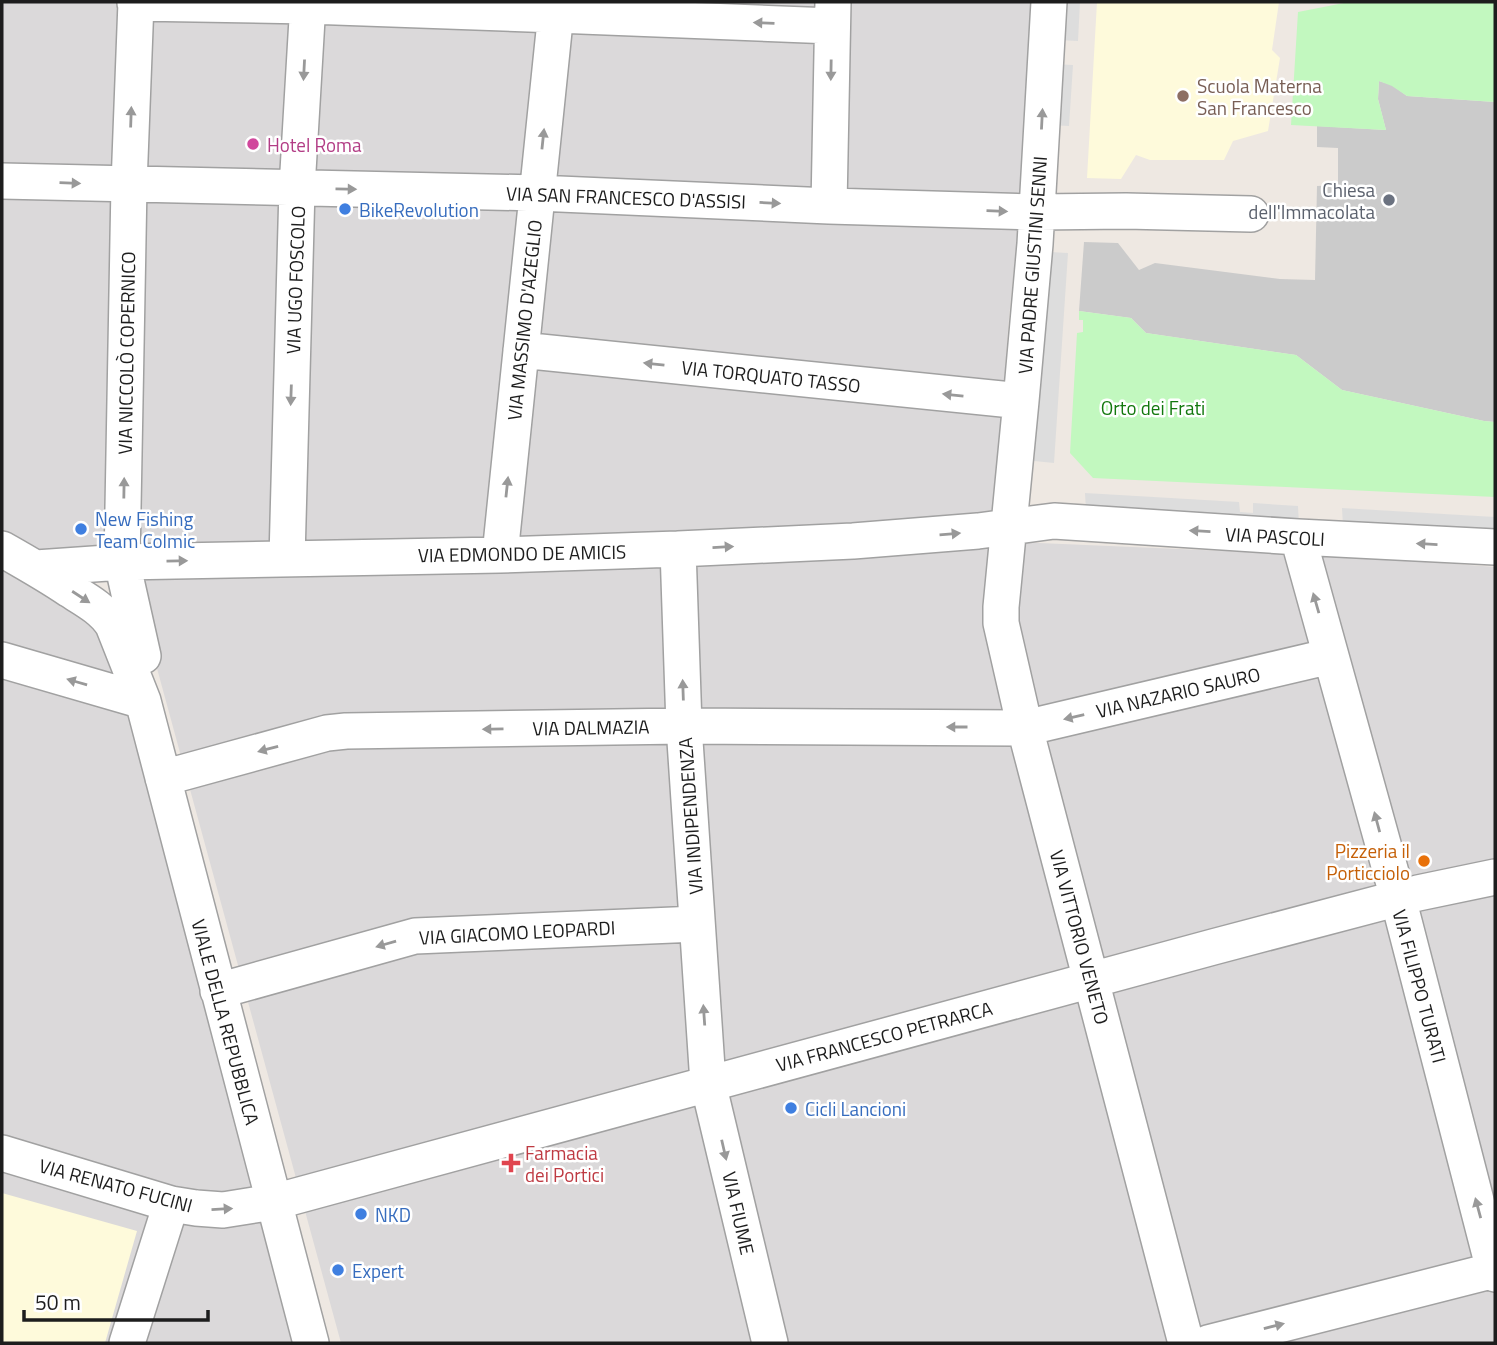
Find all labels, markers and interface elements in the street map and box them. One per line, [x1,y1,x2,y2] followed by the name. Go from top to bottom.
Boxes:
[753,18,775,29] one-way arrow
[298,59,309,81] one-way arrow
[825,59,837,81] one-way arrow
[1197,71,1322,122] place label: Scuola Materna San Francesco
[1175,88,1191,104] marker: Scuola Materna San Francesco
[126,105,137,127] one-way arrow
[1037,108,1048,130] one-way arrow
[537,127,548,149] one-way arrow
[267,130,362,159] place label: Hotel Roma
[245,136,261,152] marker: Hotel Roma
[1010,155,1054,375] street label: VIA PADRE GIUSTINI SENNI
[1248,175,1375,226] place label: Chiesa dell'Immacolata
[59,178,81,189] one-way arrow
[505,178,747,216] street label: VIA SAN FRANCESCO D'ASSISI
[336,183,358,195] one-way arrow
[1381,192,1397,208] marker: Chiesa dell'Immacolata
[359,195,479,224] place label: BikeRevolution
[759,198,781,209] one-way arrow
[337,201,353,217] marker: BikeRevolution
[278,205,312,355] street label: VIA UGO FOSCOLO
[986,205,1008,216] one-way arrow
[499,218,549,422] street label: VIA MASSIMO D'AZEGLIO
[110,251,142,455] street label: VIA NICCOLÒ COPERNICO
[680,352,862,400] street label: VIA TORQUATO TASSO
[643,358,665,369] one-way arrow
[286,384,297,406] one-way arrow
[942,389,964,400] one-way arrow
[1101,393,1205,422] park label: Orto dei Frati
[502,476,513,498] one-way arrow
[118,477,130,499] one-way arrow
[95,504,195,555] place label: New Fishing Team Colmic
[1224,519,1326,553] street label: VIA PASCOLI
[73,521,89,537] marker: New Fishing Team Colmic
[1189,525,1211,536] one-way arrow
[939,528,961,539] one-way arrow
[417,537,627,569] street label: VIA EDMONDO DE AMICIS
[1416,538,1438,549] one-way arrow
[712,542,734,553] one-way arrow
[167,555,189,566] one-way arrow
[72,590,90,604] one-way arrow
[1311,592,1321,613] one-way arrow
[1093,659,1263,725] street label: VIA NAZARIO SAURO
[66,677,87,687] one-way arrow
[677,679,689,701] one-way arrow
[532,711,650,743] street label: VIA DALMAZIA
[1063,712,1085,723] one-way arrow
[946,721,968,733] one-way arrow
[482,723,504,735] one-way arrow
[670,736,710,896] street label: VIA INDIPENDENZA
[257,744,279,755] one-way arrow
[1371,811,1382,833] one-way arrow
[1326,836,1410,887] place label: Pizzeria il Porticciolo
[1043,847,1117,1027] street label: VIA VITTORIO VENETO
[1416,853,1432,869] marker: Pizzeria il Porticciolo
[1386,906,1454,1066] street label: VIA FILIPPO TURATI
[418,912,616,952] street label: VIA GIACOMO LEOPARDI
[185,916,267,1128] street label: VIALE DELLA REPUBBLICA
[375,940,396,950] one-way arrow
[773,993,995,1079] street label: VIA FRANCESCO PETRARCA
[698,1004,709,1026] one-way arrow
[805,1094,906,1123] place label: Cicli Lancioni
[783,1100,799,1116] marker: Cicli Lancioni
[525,1138,604,1189] place label: Farmacia dei Portici
[719,1139,730,1161] one-way arrow
[36,1151,196,1219] street label: VIA RENATO FUCINI
[503,1155,519,1171] marker: Farmacia dei Portici
[715,1169,763,1257] street label: VIA FIUME
[1472,1197,1483,1219] one-way arrow
[375,1200,411,1229] place label: NKD
[212,1203,234,1214] one-way arrow
[353,1206,369,1222] marker: NKD
[352,1256,404,1285] place label: Expert
[330,1262,346,1278] marker: Expert
[24,1278,208,1322] scale bar
[35,1286,81,1318] text: 50 m
[1263,1320,1285,1331] one-way arrow

